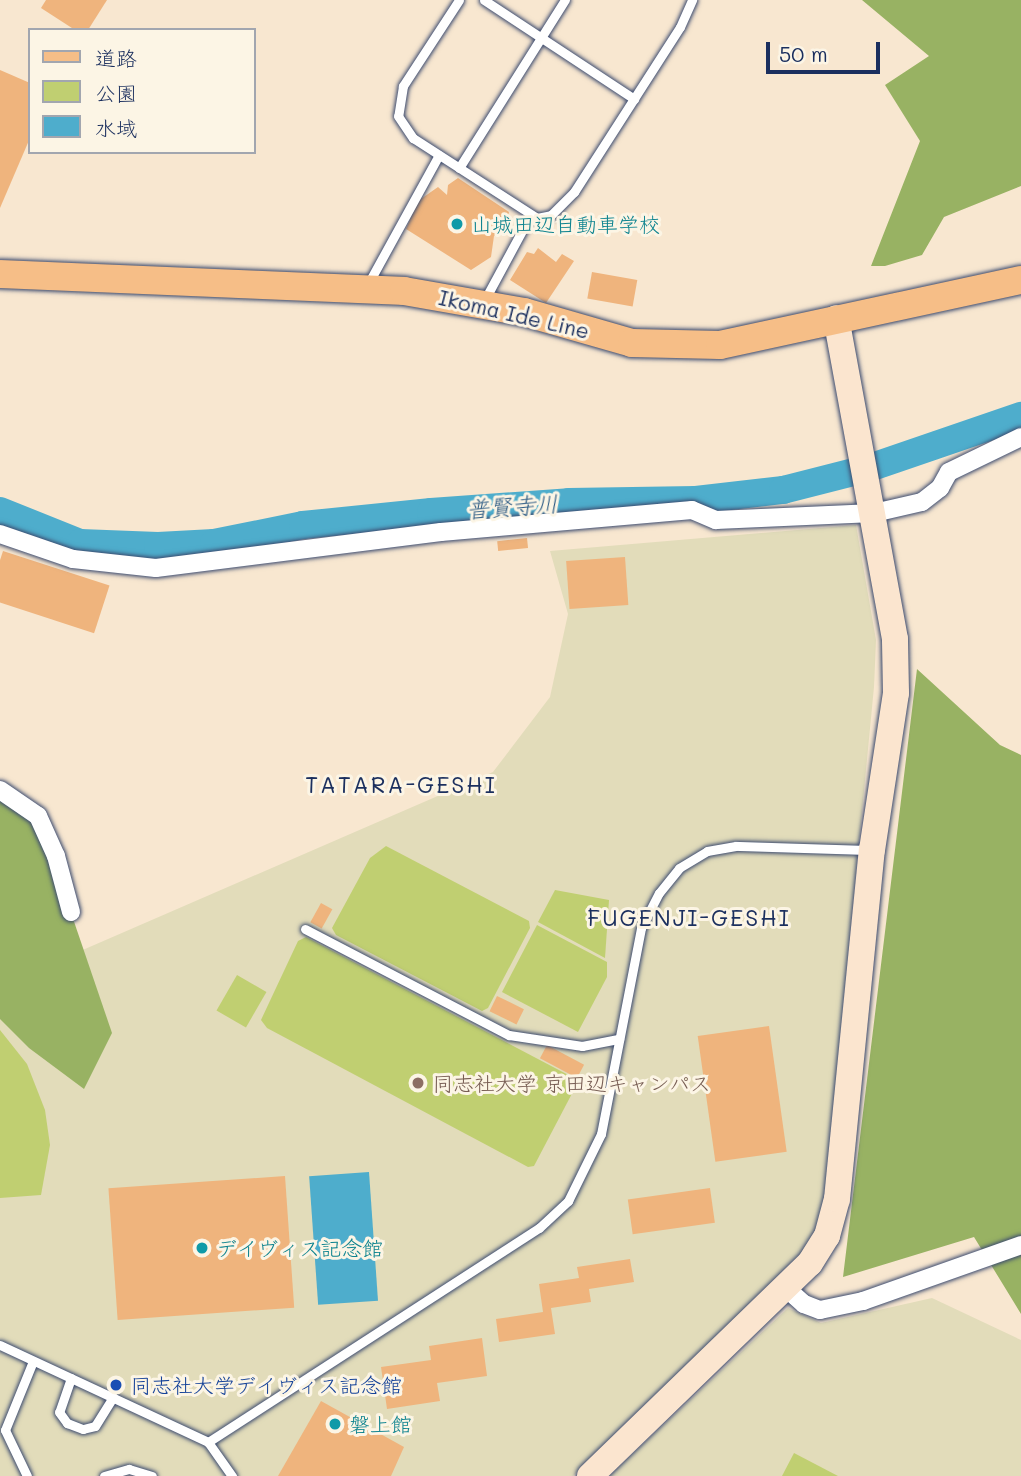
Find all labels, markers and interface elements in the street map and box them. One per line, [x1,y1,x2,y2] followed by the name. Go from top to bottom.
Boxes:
[28,28,256,154] legend
[769,28,883,72] scale bar
[779,40,828,67] text: 50 m
[95,44,137,71] text: 道路
[95,79,137,106] text: 公園
[95,114,137,141] text: 水域
[471,211,660,237] place label: 山城田辺自動車学校
[449,216,465,232] marker: 山城田辺自動車学校
[436,284,592,344] street label: Ikoma Ide Line
[465,489,559,523] water label: 普賢寺川
[307,770,495,798] district label: TATARA-GESHI
[589,903,789,931] district label: FUGENJI-GESHI
[432,1070,712,1096] place label: 同志社大学 京田辺キャンパス
[410,1075,426,1091] marker: 同志社大学 京田辺キャンパス
[216,1235,384,1261] place label: デイヴィス記念館
[194,1240,210,1256] marker: デイヴィス記念館
[130,1372,403,1398] place label: 同志社大学デイヴィス記念館
[108,1377,124,1393] marker: 同志社大学デイヴィス記念館
[349,1411,412,1437] place label: 磐上館
[327,1416,343,1432] marker: 磐上館

